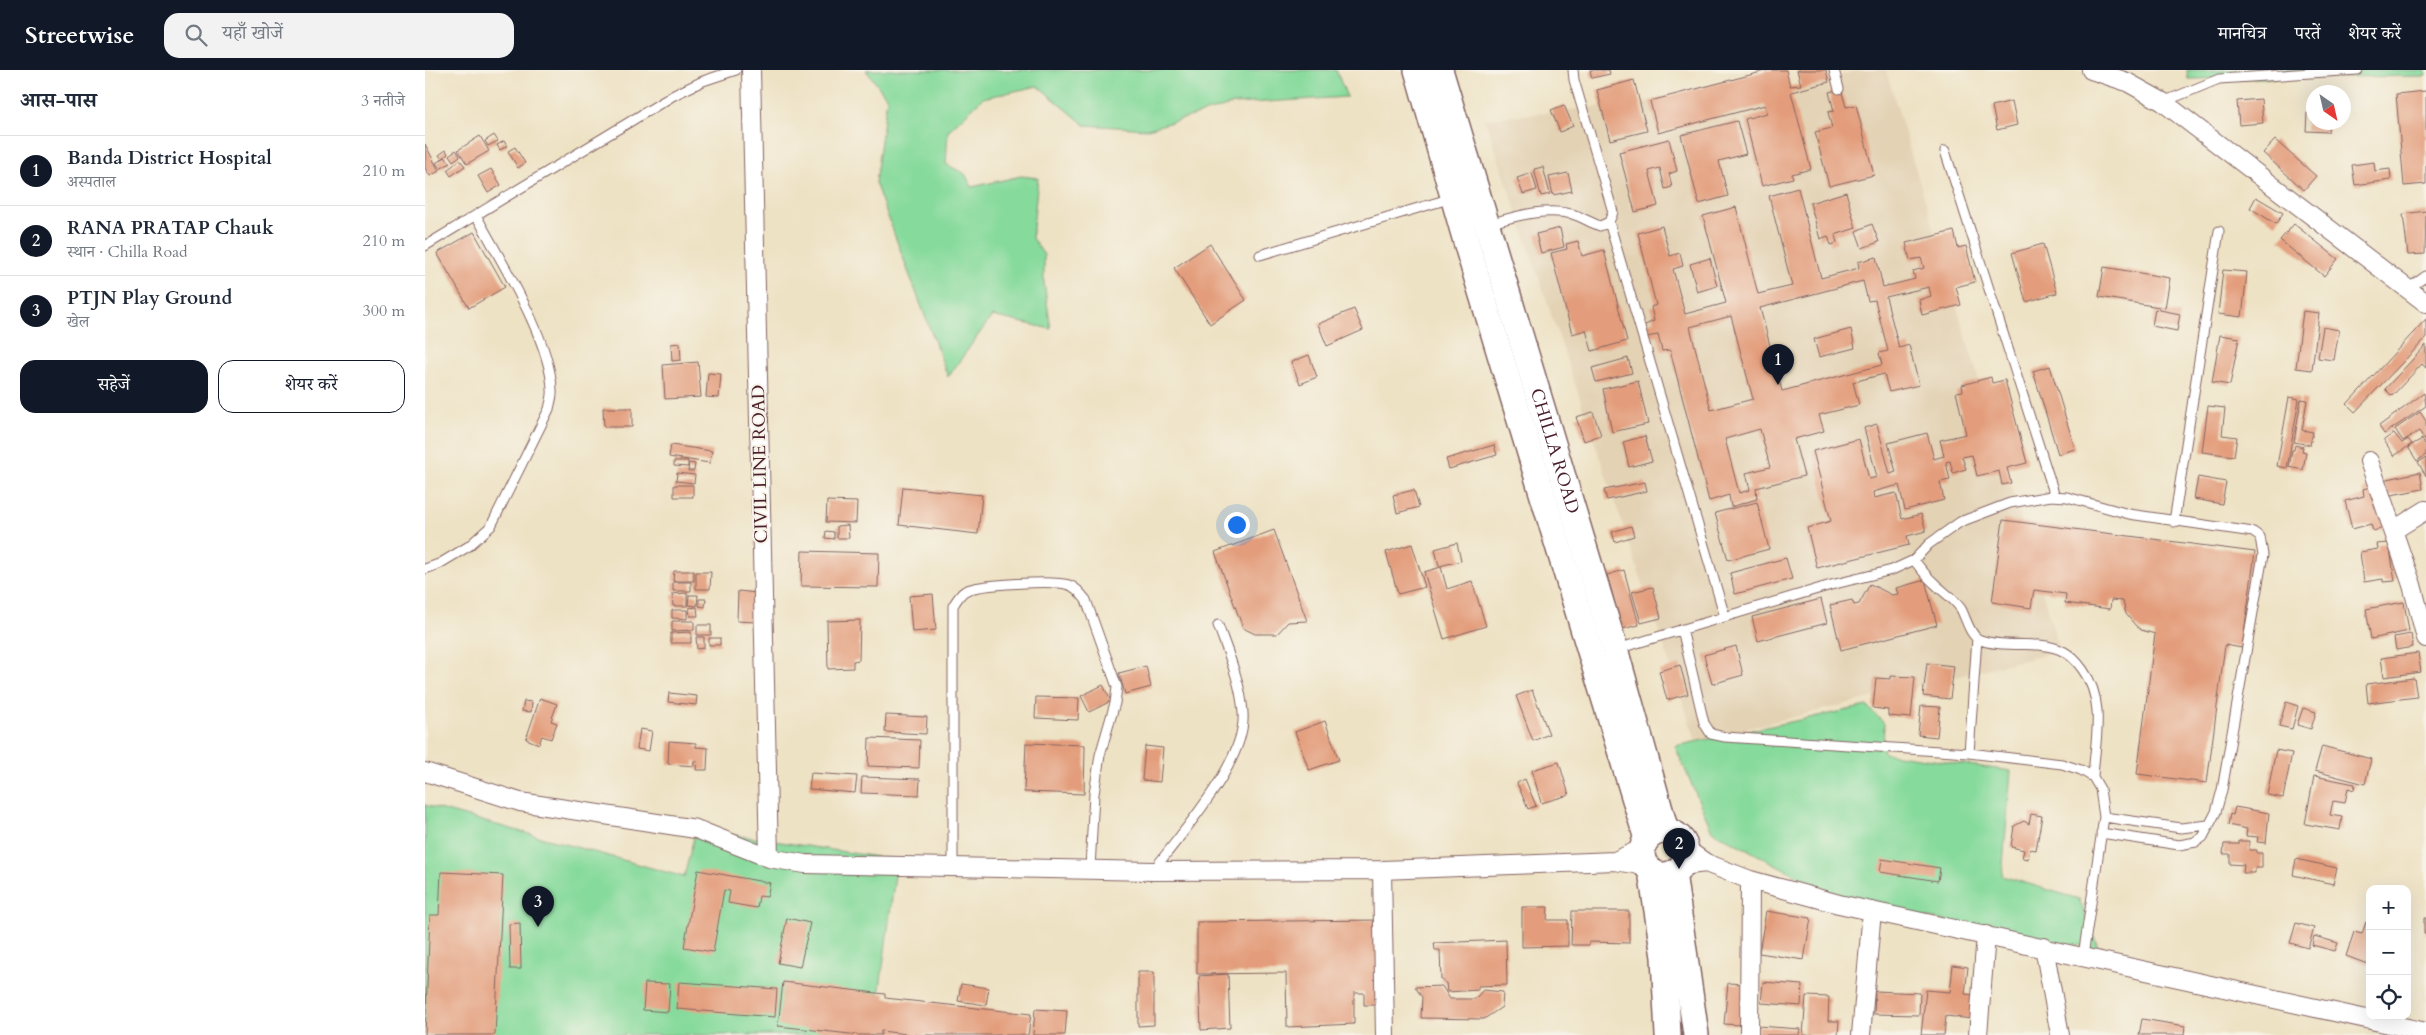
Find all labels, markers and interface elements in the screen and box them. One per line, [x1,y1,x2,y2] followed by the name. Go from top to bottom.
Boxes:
[164,13,514,58] search box
[25,19,134,52] text: Streetwise
[222,20,283,46] text: यहाँ खोजें
[182,21,210,49] icon: search
[2218,21,2267,46] text: मानचित्र
[2295,21,2320,46] text: परतें
[2348,21,2401,46] text: शेयर करें
[2306,85,2351,130] north arrow
[20,86,97,115] text: आस-पास
[361,90,405,112] text: 3 नतीजे
[67,145,272,171] text: Banda District Hospital
[32,160,40,182] text: 1
[363,160,405,182] text: 210 m
[67,171,116,193] text: अस्पताल
[67,215,274,241] text: RANA PRATAP Chauk
[32,230,40,252] text: 2
[363,230,405,252] text: 210 m
[67,241,188,263] text: स्थान · Chilla Road
[67,285,232,311] text: PTJN Play Ground
[32,300,40,322] text: 3
[363,300,405,322] text: 300 m
[67,311,89,333] text: खेल
[1762,344,1794,385] pin: 1
[20,360,208,413] button: सहेजें
[218,360,405,413] button: शेयर करें
[746,384,774,544] street label: CIVIL LINE ROAD
[1524,385,1586,517] street label: CHILLA ROAD
[1224,512,1250,538] your location
[1663,828,1695,869] pin: 2
[2366,885,2411,1020] map controls
[2366,885,2411,930] button: +
[522,886,554,927] pin: 3
[2366,930,2411,975] button: −
[2366,975,2411,1020] button: locate

